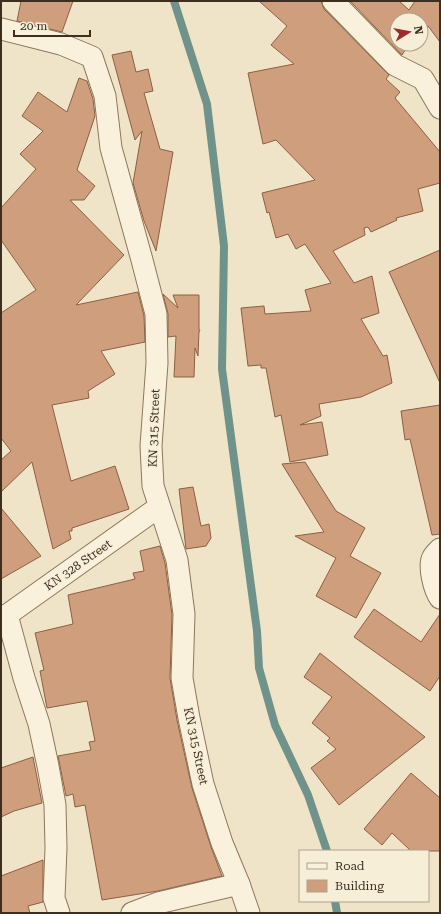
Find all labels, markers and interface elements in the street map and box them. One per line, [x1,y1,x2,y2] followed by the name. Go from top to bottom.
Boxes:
[14,12,90,38] scale bar
[389,12,429,52] north arrow
[20,19,47,33] text: 20 m
[411,25,426,36] text: N
[146,388,162,468] street label: KN 315 Street
[42,536,115,593] street label: KN 328 Street
[181,706,211,787] street label: KN 315 Street
[299,850,429,902] legend
[335,859,365,873] text: Road
[335,879,384,893] text: Building

